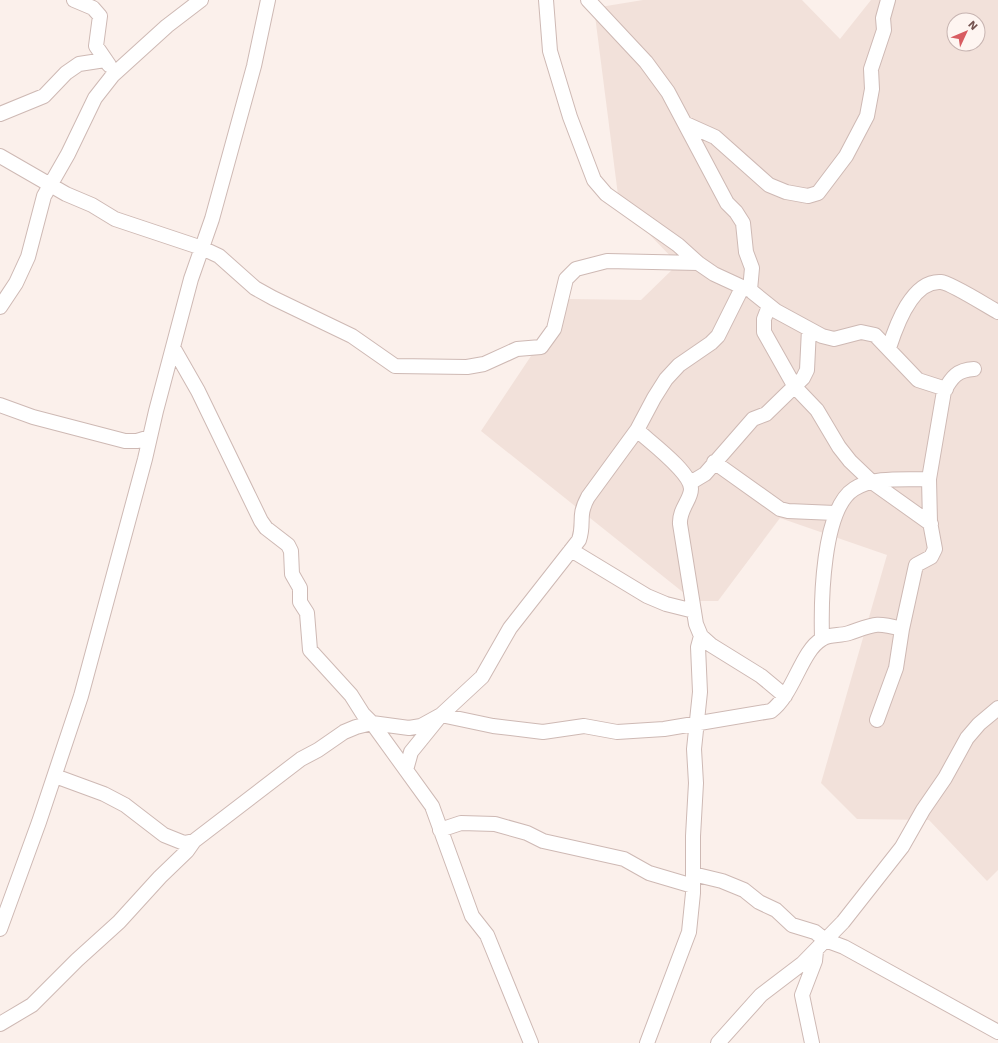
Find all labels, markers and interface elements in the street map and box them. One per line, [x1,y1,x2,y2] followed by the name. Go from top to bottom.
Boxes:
[946,12,986,52] north arrow
[965,18,980,33] text: N

